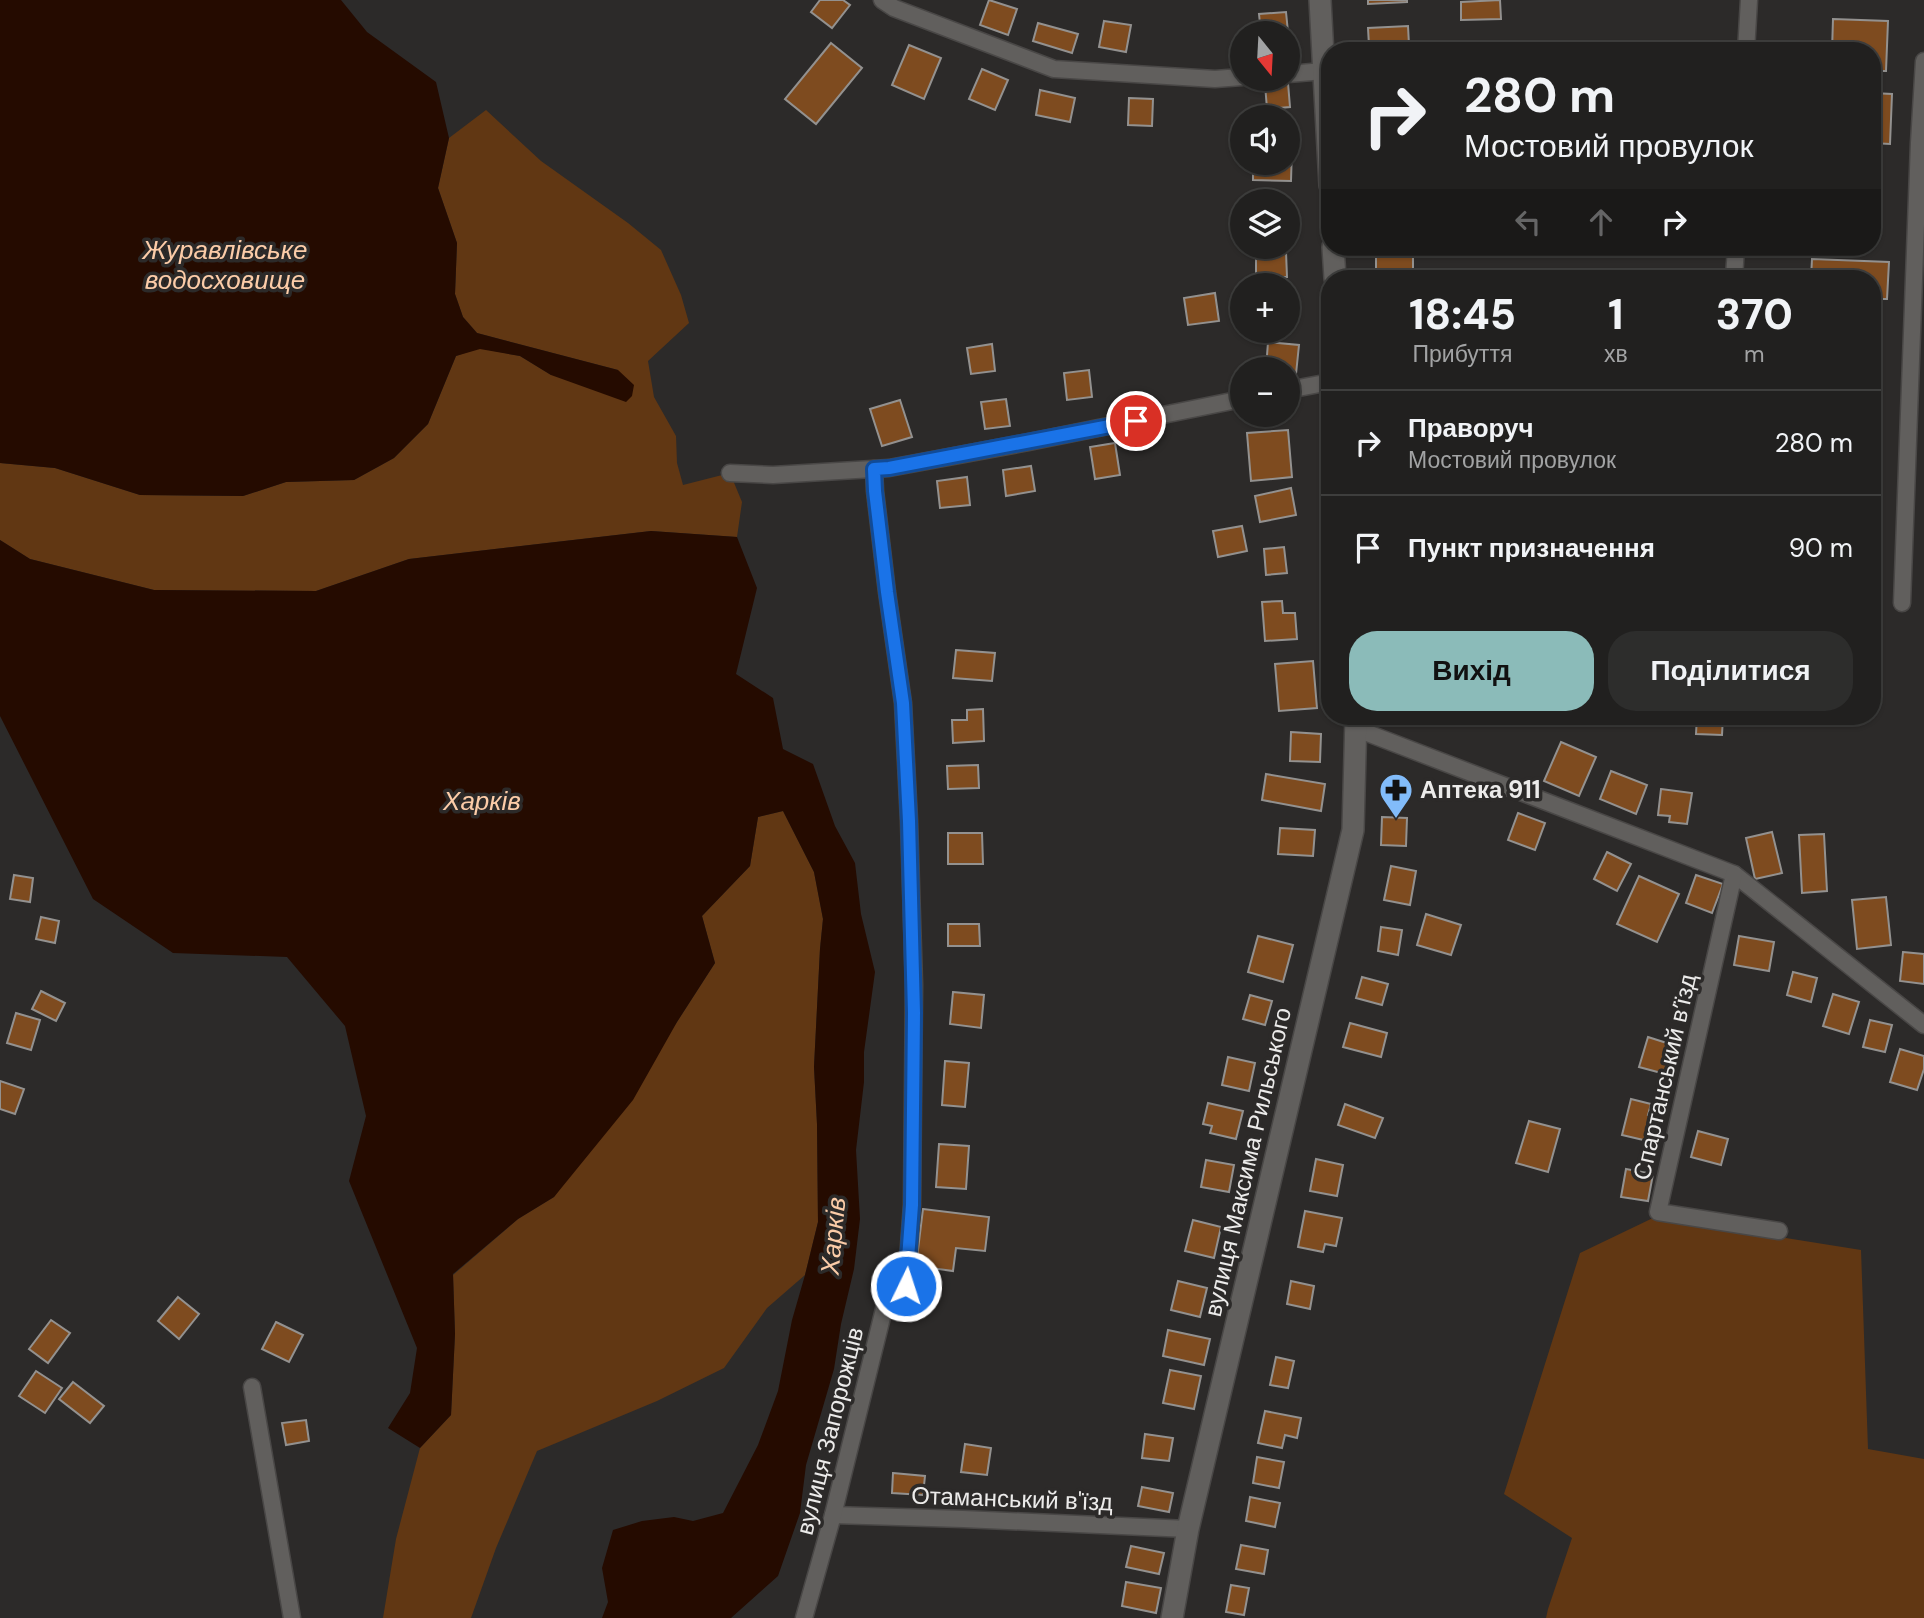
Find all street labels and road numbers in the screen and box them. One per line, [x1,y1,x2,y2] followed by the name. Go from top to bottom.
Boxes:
[1626,971,1703,1183] street label: Спартанський в’їзд
[1197,1004,1298,1320] street label: вулиця Максима Рильського
[789,1324,870,1538] street label: вулиця Запорожців
[911,1479,1113,1518] street label: Отаманський в'їзд

